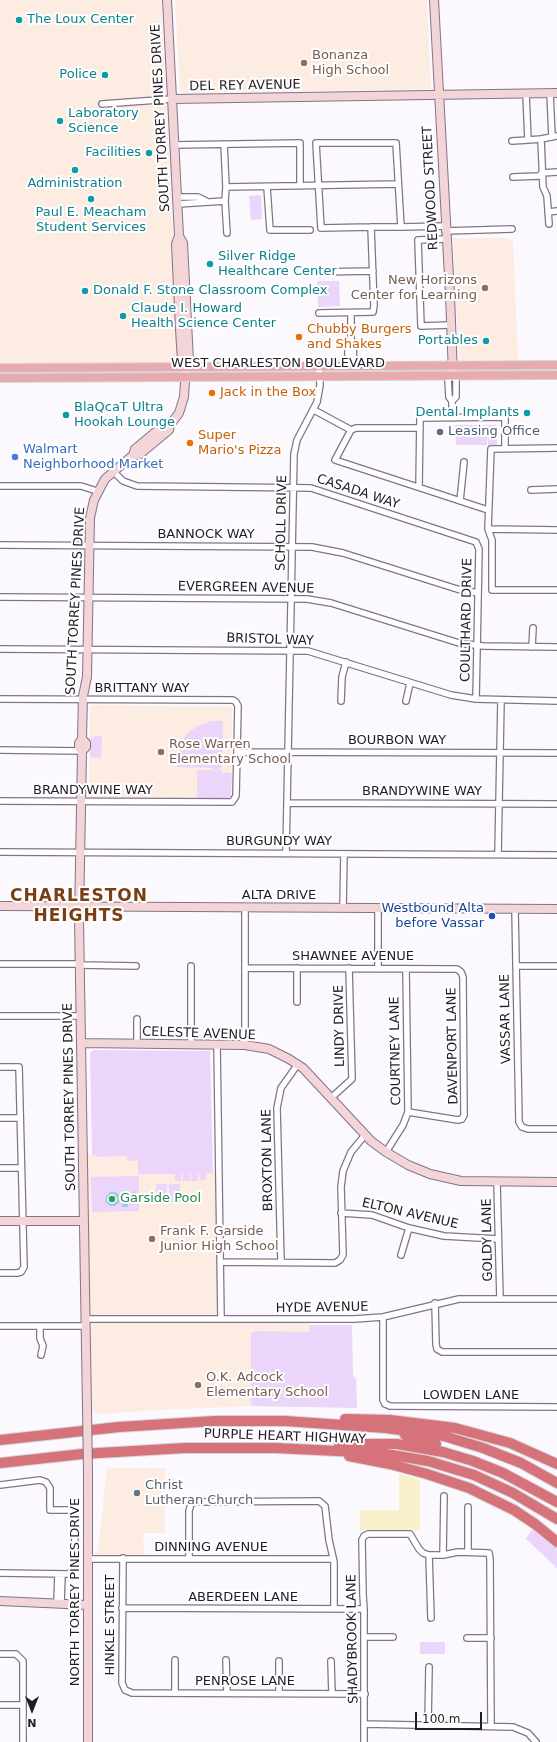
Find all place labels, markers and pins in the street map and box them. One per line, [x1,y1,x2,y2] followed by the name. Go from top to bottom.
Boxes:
[27,12,134,28] place label: The Loux Center
[14,15,24,25] marker: The Loux Center
[312,48,389,79] place label: Bonanza High School
[299,58,309,68] marker: Bonanza High School
[59,67,97,83] place label: Police
[100,70,110,80] marker: Police
[68,106,139,137] place label: Laboratory Science
[55,116,65,126] marker: Laboratory Science
[85,145,141,161] place label: Facilities
[144,148,154,158] marker: Facilities
[70,165,80,175] marker: Administration
[27,176,123,192] place label: Administration
[86,194,96,204] marker: Paul E. Meacham Student Services
[36,205,146,236] place label: Paul E. Meacham Student Services
[218,249,337,280] place label: Silver Ridge Healthcare Center
[205,259,215,269] marker: Silver Ridge Healthcare Center
[351,273,477,304] place label: New Horizons Center for Learning
[93,283,327,299] place label: Donald F. Stone Classroom Complex
[480,283,490,293] marker: New Horizons Center for Learning
[80,286,90,296] marker: Donald F. Stone Classroom Complex
[131,301,276,332] place label: Claude I. Howard Health Science Center
[118,311,128,321] marker: Claude I. Howard Health Science Center
[307,322,412,353] place label: Chubby Burgers and Shakes
[294,332,304,342] marker: Chubby Burgers and Shakes
[418,333,478,349] place label: Portables
[481,336,491,346] marker: Portables
[220,385,316,401] place label: Jack in the Box
[207,388,217,398] marker: Jack in the Box
[74,400,175,431] place label: BlaQcaT Ultra Hookah Lounge
[416,405,519,421] place label: Dental Implants
[522,408,532,418] marker: Dental Implants
[61,410,71,420] marker: BlaQcaT Ultra Hookah Lounge
[448,424,540,440] place label: Leasing Office
[435,427,445,437] marker: Leasing Office
[198,428,281,459] place label: Super Mario's Pizza
[185,438,195,448] marker: Super Mario's Pizza
[23,442,163,473] place label: Walmart Neighborhood Market
[10,452,20,462] marker: Walmart Neighborhood Market
[169,737,291,768] place label: Rose Warren Elementary School
[156,747,166,757] marker: Rose Warren Elementary School
[381,901,484,932] place label: Westbound Alta before Vassar
[487,911,497,921] marker: Westbound Alta before Vassar
[120,1191,201,1207] place label: Garside Pool
[107,1194,117,1204] marker: Garside Pool
[160,1224,279,1255] place label: Frank F. Garside Junior High School
[147,1234,157,1244] marker: Frank F. Garside Junior High School
[206,1370,328,1401] place label: O.K. Adcock Elementary School
[193,1380,203,1390] marker: O.K. Adcock Elementary School
[145,1478,253,1509] place label: Christ Lutheran Church
[132,1488,142,1498] marker: Christ Lutheran Church

